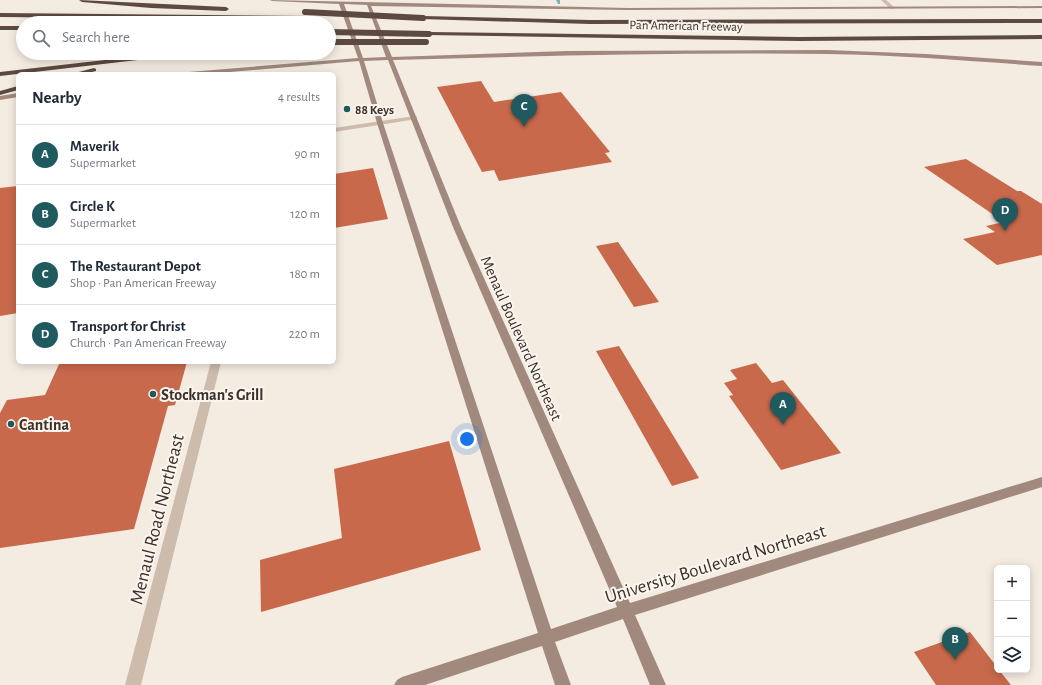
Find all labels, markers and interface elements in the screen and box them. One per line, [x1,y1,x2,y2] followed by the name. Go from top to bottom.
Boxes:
[16,16,336,60] search box
[629,19,743,34] street label: Pan American Freeway
[30,27,52,49] icon: search
[62,30,130,45] text: Search here
[32,89,82,106] text: Nearby
[278,91,320,104] text: 4 results
[511,94,537,127] pin: C
[342,104,352,114] marker: 88 Keys
[355,104,394,117] place label: 88 Keys
[70,139,119,154] text: Maverik
[41,148,49,161] text: A
[294,148,320,161] text: 90 m
[70,157,136,170] text: Supermarket
[992,198,1018,231] pin: D
[70,199,115,214] text: Circle K
[41,208,49,221] text: B
[290,208,320,221] text: 120 m
[70,217,136,230] text: Supermarket
[478,254,565,423] street label: Menaul Boulevard Northeast
[70,259,201,274] text: The Restaurant Depot
[42,268,48,281] text: C
[290,268,320,281] text: 180 m
[70,277,216,290] text: Shop · Pan American Freeway
[70,319,186,334] text: Transport for Christ
[41,328,49,341] text: D
[289,328,320,341] text: 220 m
[70,337,226,350] text: Church · Pan American Freeway
[161,387,264,403] place label: Stockman's Grill
[148,389,158,399] marker: Stockman's Grill
[770,392,796,425] pin: A
[19,417,69,433] place label: Cantina
[6,419,16,429] marker: Cantina
[457,429,477,449] your location
[127,432,188,606] street label: Menaul Road Northeast
[603,522,828,607] street label: University Boulevard Northeast
[994,565,1030,673] map controls
[994,565,1030,601] button: +
[994,601,1030,637] button: −
[942,627,968,660] pin: B
[994,637,1030,673] button: layers

